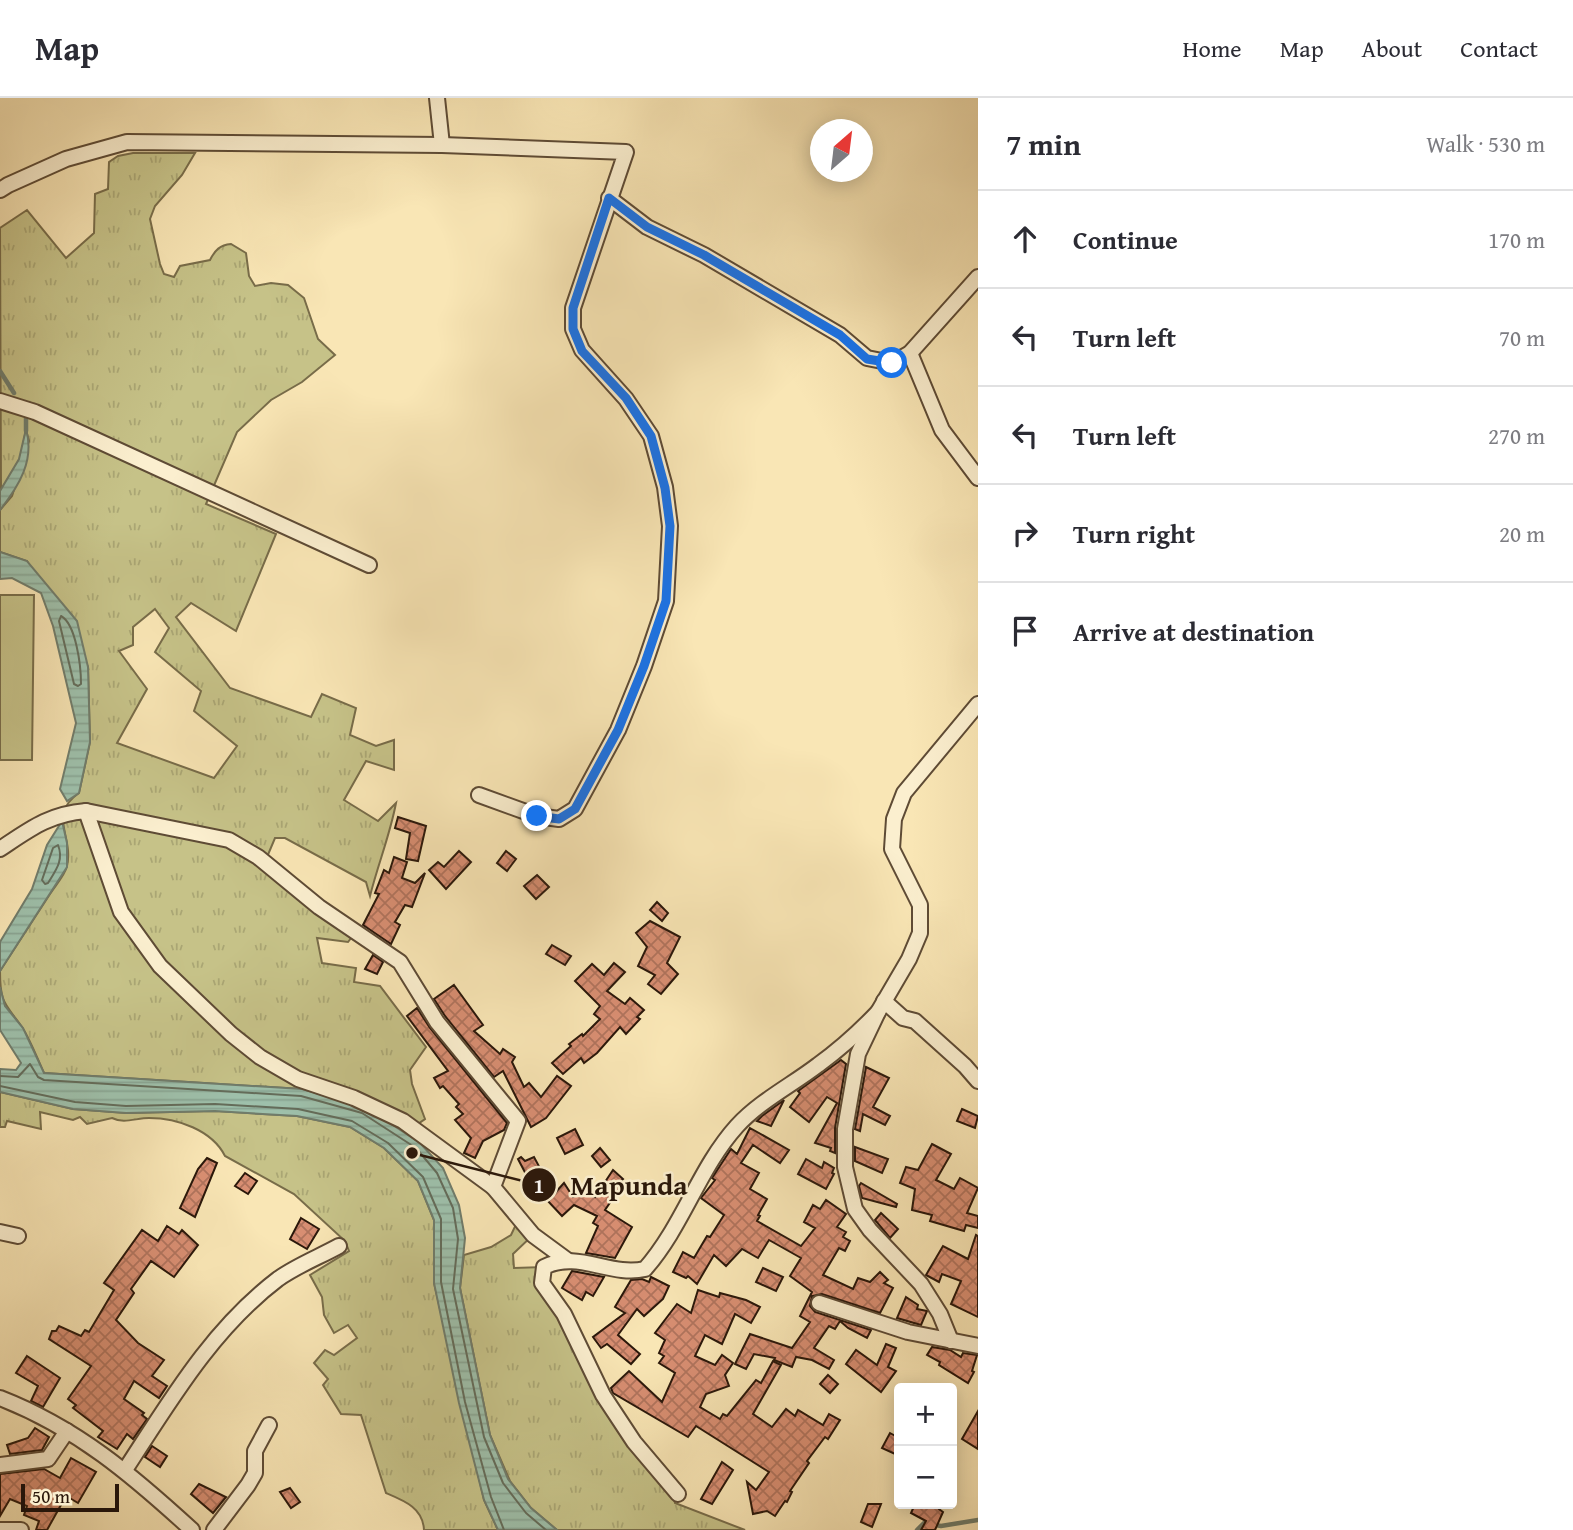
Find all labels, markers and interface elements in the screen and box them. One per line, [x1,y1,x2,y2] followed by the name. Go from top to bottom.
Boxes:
[35,24,99,72] text: Map
[1183,31,1242,66] text: Home
[1280,31,1324,66] text: Map
[1362,31,1422,66] text: About
[1460,31,1538,66] text: Contact
[810,119,873,182] north arrow
[1006,122,1081,166] text: 7 min
[1426,127,1545,160] text: Walk · 530 m
[1006,220,1044,258] icon: ahead
[1073,220,1178,259] text: Continue
[1488,223,1545,256] text: 170 m
[1006,318,1044,356] icon: left
[1073,318,1176,357] text: Turn left
[1499,321,1545,354] text: 70 m
[876,347,907,378] route start
[1006,416,1044,454] icon: left
[1073,416,1176,455] text: Turn left
[1488,419,1545,452] text: 270 m
[1006,514,1044,552] icon: right
[1073,514,1195,553] text: Turn right
[1499,517,1545,550] text: 20 m
[1006,612,1044,650] icon: arrive
[1073,612,1314,651] text: Arrive at destination
[521,800,552,831] route end
[522,1161,702,1210] callout: Mapunda
[570,1164,688,1205] text: Mapunda
[534,1170,544,1201] text: 1
[894,1383,957,1509] map controls
[894,1383,957,1446] button: +
[894,1446,957,1509] button: −
[21,1481,119,1513] scale bar
[32,1482,70,1510] text: 50 m

